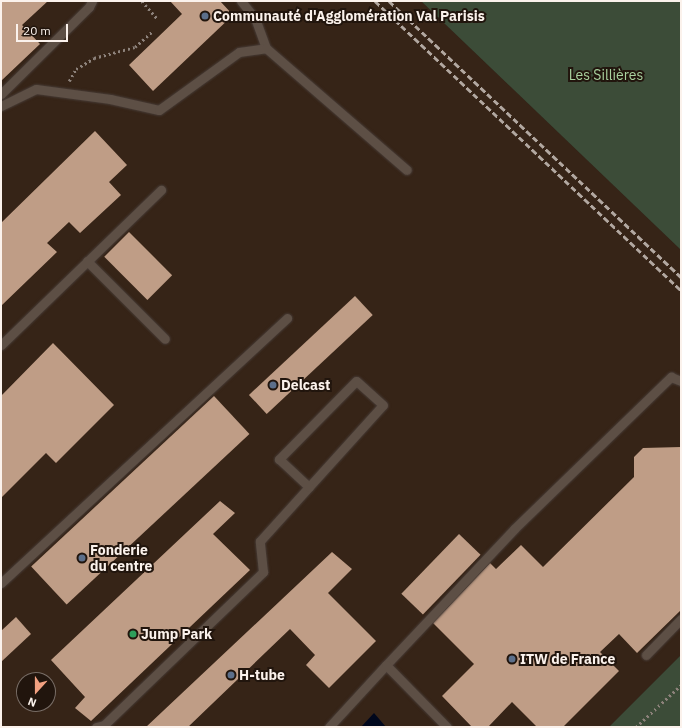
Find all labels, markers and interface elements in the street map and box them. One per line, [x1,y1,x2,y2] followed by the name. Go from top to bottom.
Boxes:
[213,8,485,24] place label: Communauté d'Agglomération Val Parisis
[200,11,210,21] marker: Communauté d'Agglomération Val Parisis
[18,16,70,42] scale bar
[23,23,51,38] text: 20 m
[569,67,643,83] park label: Les Sillières
[281,377,330,393] place label: Delcast
[268,380,278,390] marker: Delcast
[90,542,152,574] place label: Fonderie du centre
[77,553,87,563] marker: Fonderie du centre
[141,626,212,642] place label: Jump Park
[128,629,138,639] marker: Jump Park
[520,651,615,667] place label: ITW de France
[507,654,517,664] marker: ITW de France
[239,667,285,683] place label: H-tube
[226,670,236,680] marker: H-tube
[16,672,56,712] north arrow
[26,694,38,710] text: N

